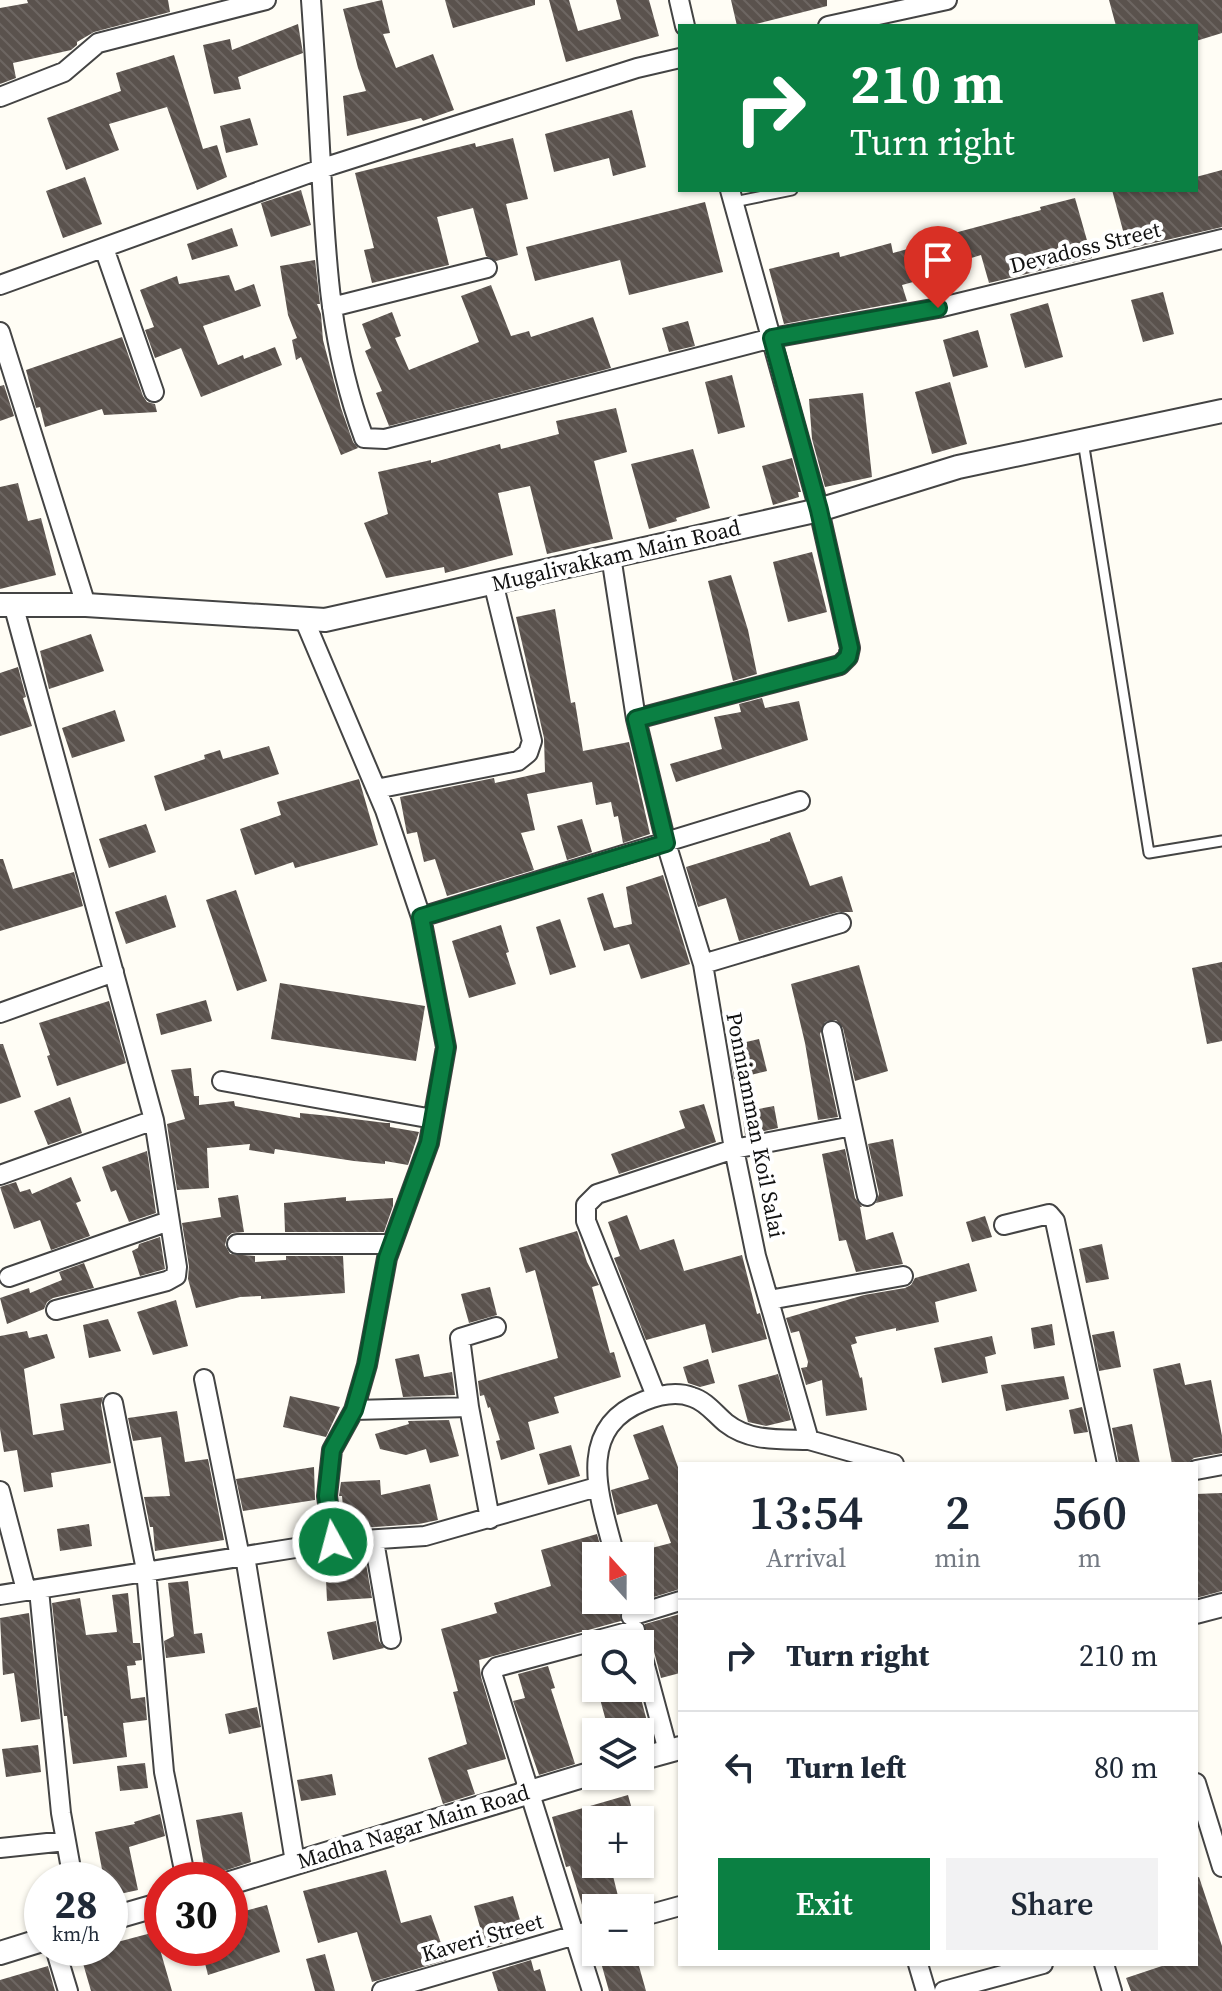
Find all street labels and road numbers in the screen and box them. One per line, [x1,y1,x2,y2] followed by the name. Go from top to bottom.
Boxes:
[1007,214,1164,280] street label: Devadoss Street
[489,512,744,598] street label: Mugalivakkam Main Road
[719,1010,793,1240] street label: Ponniamman Koil Salai
[293,1776,533,1876] street label: Madha Nagar Main Road
[418,1905,547,1969] street label: Kaveri Street

